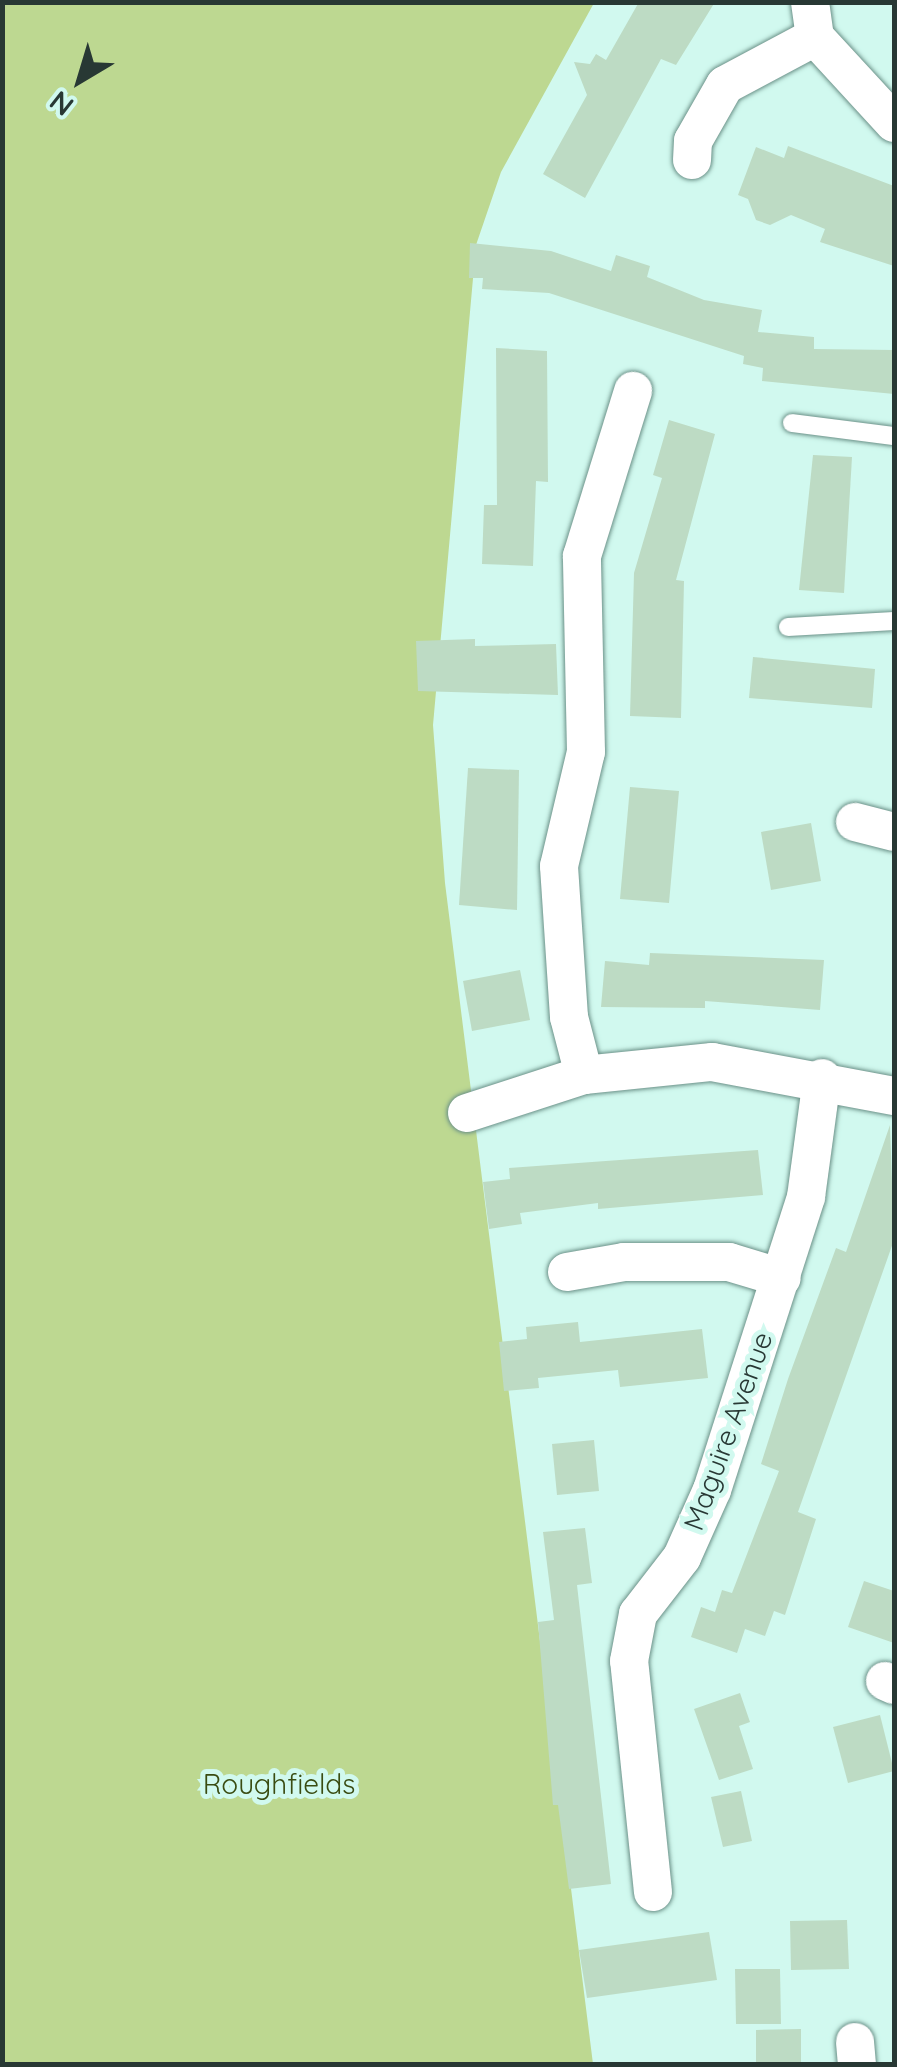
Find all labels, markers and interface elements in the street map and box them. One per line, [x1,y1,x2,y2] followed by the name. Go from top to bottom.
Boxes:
[30,30,130,130] north arrow
[42,84,80,124] text: N
[677,1327,779,1535] street label: Maguire Avenue
[203,1767,355,1801] park label: Roughfields

